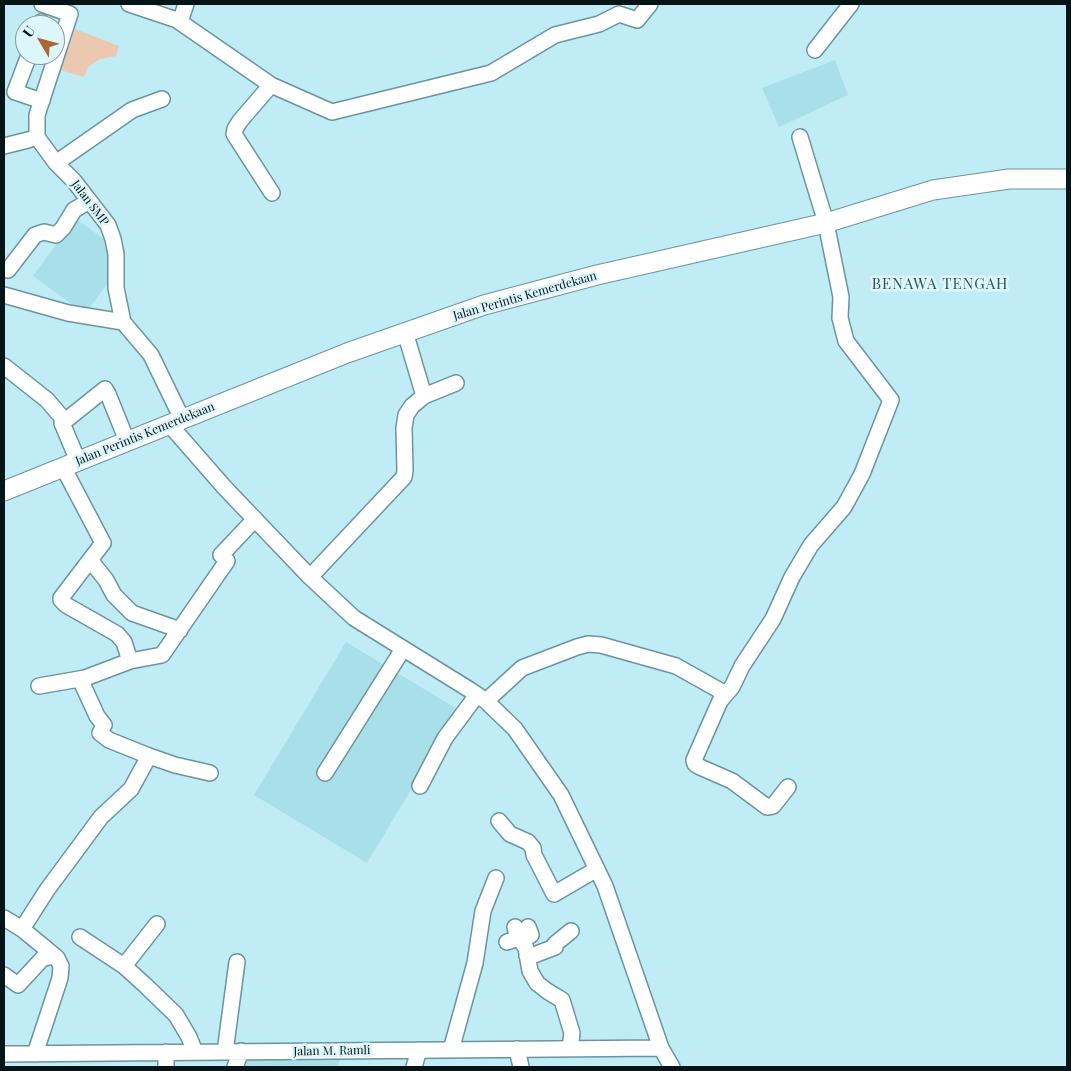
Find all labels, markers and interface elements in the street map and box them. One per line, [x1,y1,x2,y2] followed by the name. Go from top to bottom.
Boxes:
[15,15,65,65] north arrow
[18,22,39,41] text: U
[68,177,112,229] street label: Jalan SMP
[452,269,598,323] street label: Jalan Perintis Kemerdekaan
[870,275,1010,293] district label: BENAWA TENGAH
[73,399,217,469] street label: Jalan Perintis Kemerdekaan
[293,1043,371,1059] street label: Jalan M. Ramli

